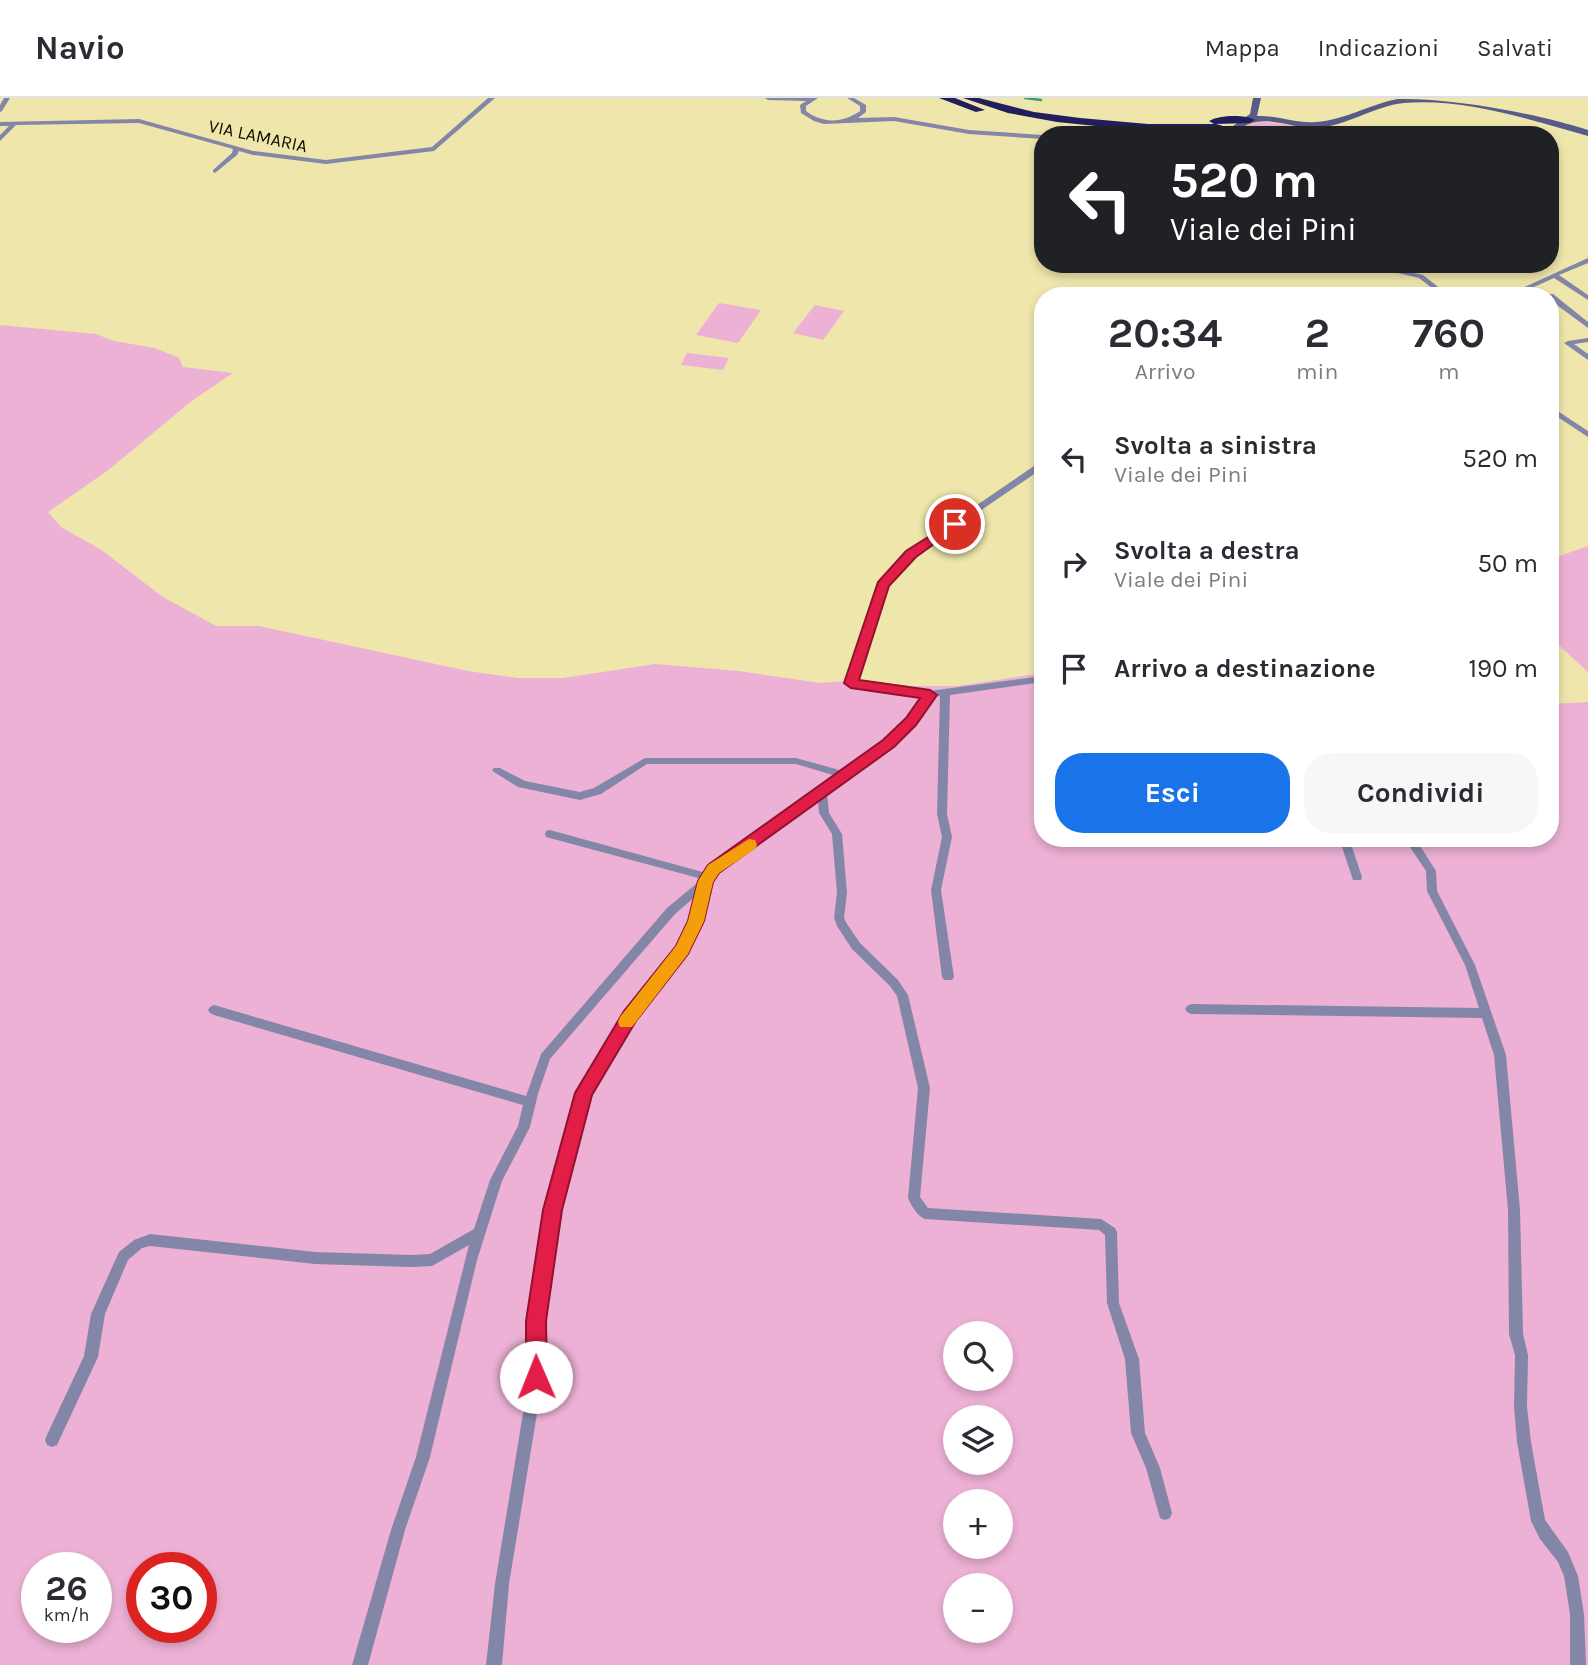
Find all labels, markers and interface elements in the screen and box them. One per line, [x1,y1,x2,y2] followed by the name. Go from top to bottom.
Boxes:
[35,29,125,67] text: Navio
[1205,34,1280,62] text: Mappa
[1318,34,1439,62] text: Indicazioni
[1477,34,1553,62] text: Salvati
[207,115,309,157] street label: VIA LAMARIA
[1170,152,1318,209] text: 520 m
[1055,154,1146,245] icon: left
[1170,211,1357,248] text: Viale dei Pini
[1108,308,1222,358] text: 20:34
[1305,308,1330,358] text: 2
[1412,308,1485,358] text: 760
[1135,358,1195,385] text: Arrivo
[1296,358,1338,385] text: min
[1438,358,1459,385] text: m
[1114,430,1317,461] text: Svolta a sinistra
[1055,440,1093,478] icon: left
[1462,443,1538,474] text: 520 m
[1114,461,1248,488] text: Viale dei Pini
[925,494,985,554] pin
[936,505,974,543] icon: arrive
[1114,535,1300,566] text: Svolta a destra
[1055,545,1093,583] icon: right
[1477,548,1538,579] text: 50 m
[1114,566,1248,593] text: Viale dei Pini
[1055,650,1093,688] icon: arrive
[1114,653,1376,684] text: Arrivo a destinazione
[1468,653,1538,684] text: 190 m
[1055,753,1290,833] button: Esci
[1304,753,1538,833] button: Condividi
[943,1321,1013,1643] map controls
[943,1321,1013,1391] button: search
[499,1340,573,1414] position arrow
[943,1405,1013,1475] button: layers
[943,1489,1013,1559] button: +
[126,1552,217,1643] speed limit sign: 30
[45,1568,88,1609] text: 26
[943,1573,1013,1643] button: −
[44,1604,89,1626] text: km/h

